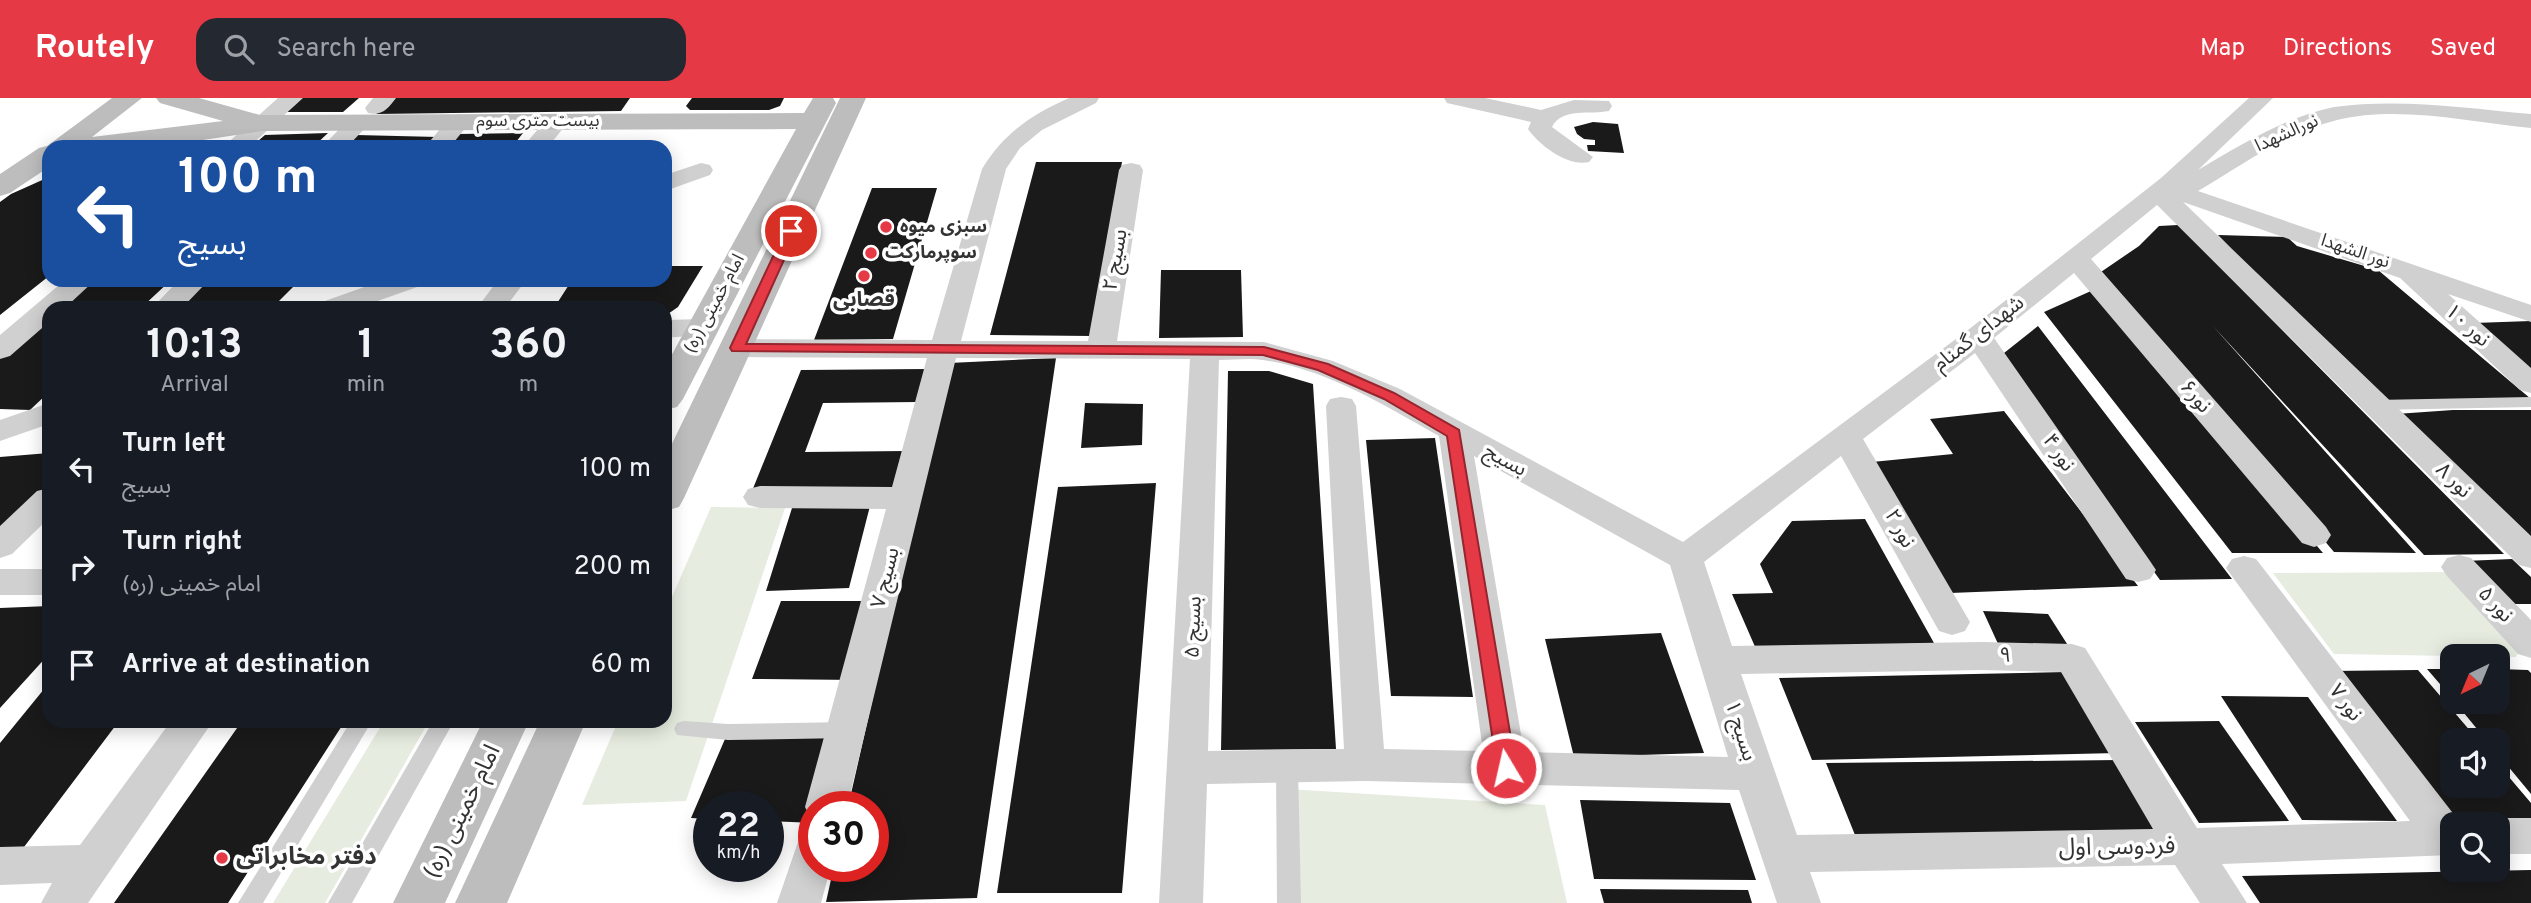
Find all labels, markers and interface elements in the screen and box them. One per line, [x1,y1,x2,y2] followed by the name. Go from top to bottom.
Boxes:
[196,18,686,81] search box
[35,28,154,70] text: Routely
[220,30,258,68] icon: search
[276,33,415,66] text: Search here
[2200,34,2245,64] text: Map
[2283,34,2392,64] text: Directions
[2430,34,2496,64] text: Saved
[476,110,600,134] street label: بیست متری سوم
[2252,110,2322,158] street label: نورالشهدا
[178,149,317,211] text: 100 m
[63,168,154,259] icon: left
[761,201,821,261] pin
[772,212,810,250] icon: arrive
[900,216,987,239] place label: سبزی میوه
[878,219,894,235] marker: سبزی میوه
[178,226,247,266] text: بسیج
[1097,227,1135,293] street label: بسیج ۲
[2317,229,2393,275] street label: نور الشهدا
[885,242,977,265] place label: سوپرمارکت
[863,245,879,261] marker: سوپرمارکت
[679,251,752,358] street label: امام خمینی (ره)
[856,268,872,284] marker: قصابی
[833,287,895,314] place label: قصابی
[1928,290,2031,379] street label: شهدای گمنام
[2439,298,2495,354] street label: نور ۱۰
[146,320,243,373] text: 10:13
[358,320,374,373] text: 1
[489,320,568,373] text: 360
[160,371,229,400] text: Arrival
[347,371,385,400] text: min
[519,371,538,400] text: m
[2173,375,2217,419] street label: نور۶
[122,428,226,461] text: Turn left
[2036,429,2080,477] street label: نور ۴
[1479,439,1531,483] street label: بسیج
[63,450,101,488] icon: left
[580,453,651,486] text: 100 m
[2429,457,2477,505] street label: نور ۸
[122,473,171,502] text: بسیج
[1877,505,1921,553] street label: نور ۲
[122,526,242,559] text: Turn right
[865,545,907,611] street label: بسیج ۷
[63,548,101,586] icon: right
[574,551,651,584] text: 200 m
[122,571,261,600] text: امام خمینی (ره)
[2471,581,2519,629] street label: نور ۵
[1179,596,1209,658] street label: بسیج ۵
[1999,642,2011,670] street label: ۹
[2440,644,2510,714] north arrow
[2440,644,2510,882] map controls
[63,646,101,684] icon: arrive
[122,649,370,682] text: Arrive at destination
[591,649,651,682] text: 60 m
[2322,679,2368,727] street label: نور ۷
[1718,697,1762,765] street label: بسیج ۱
[2440,728,2510,798] button: sound
[1469,731,1543,805] position arrow
[418,740,509,884] street label: امام خمینی (ره)
[798,791,889,882] speed limit sign: 30
[717,805,760,849] text: 22
[2440,812,2510,882] button: search
[2058,832,2176,864] street label: فردوسی اول
[717,842,760,865] text: km/h
[236,843,377,873] place label: دفتر مخابراتی
[214,850,230,866] marker: دفتر مخابراتی

